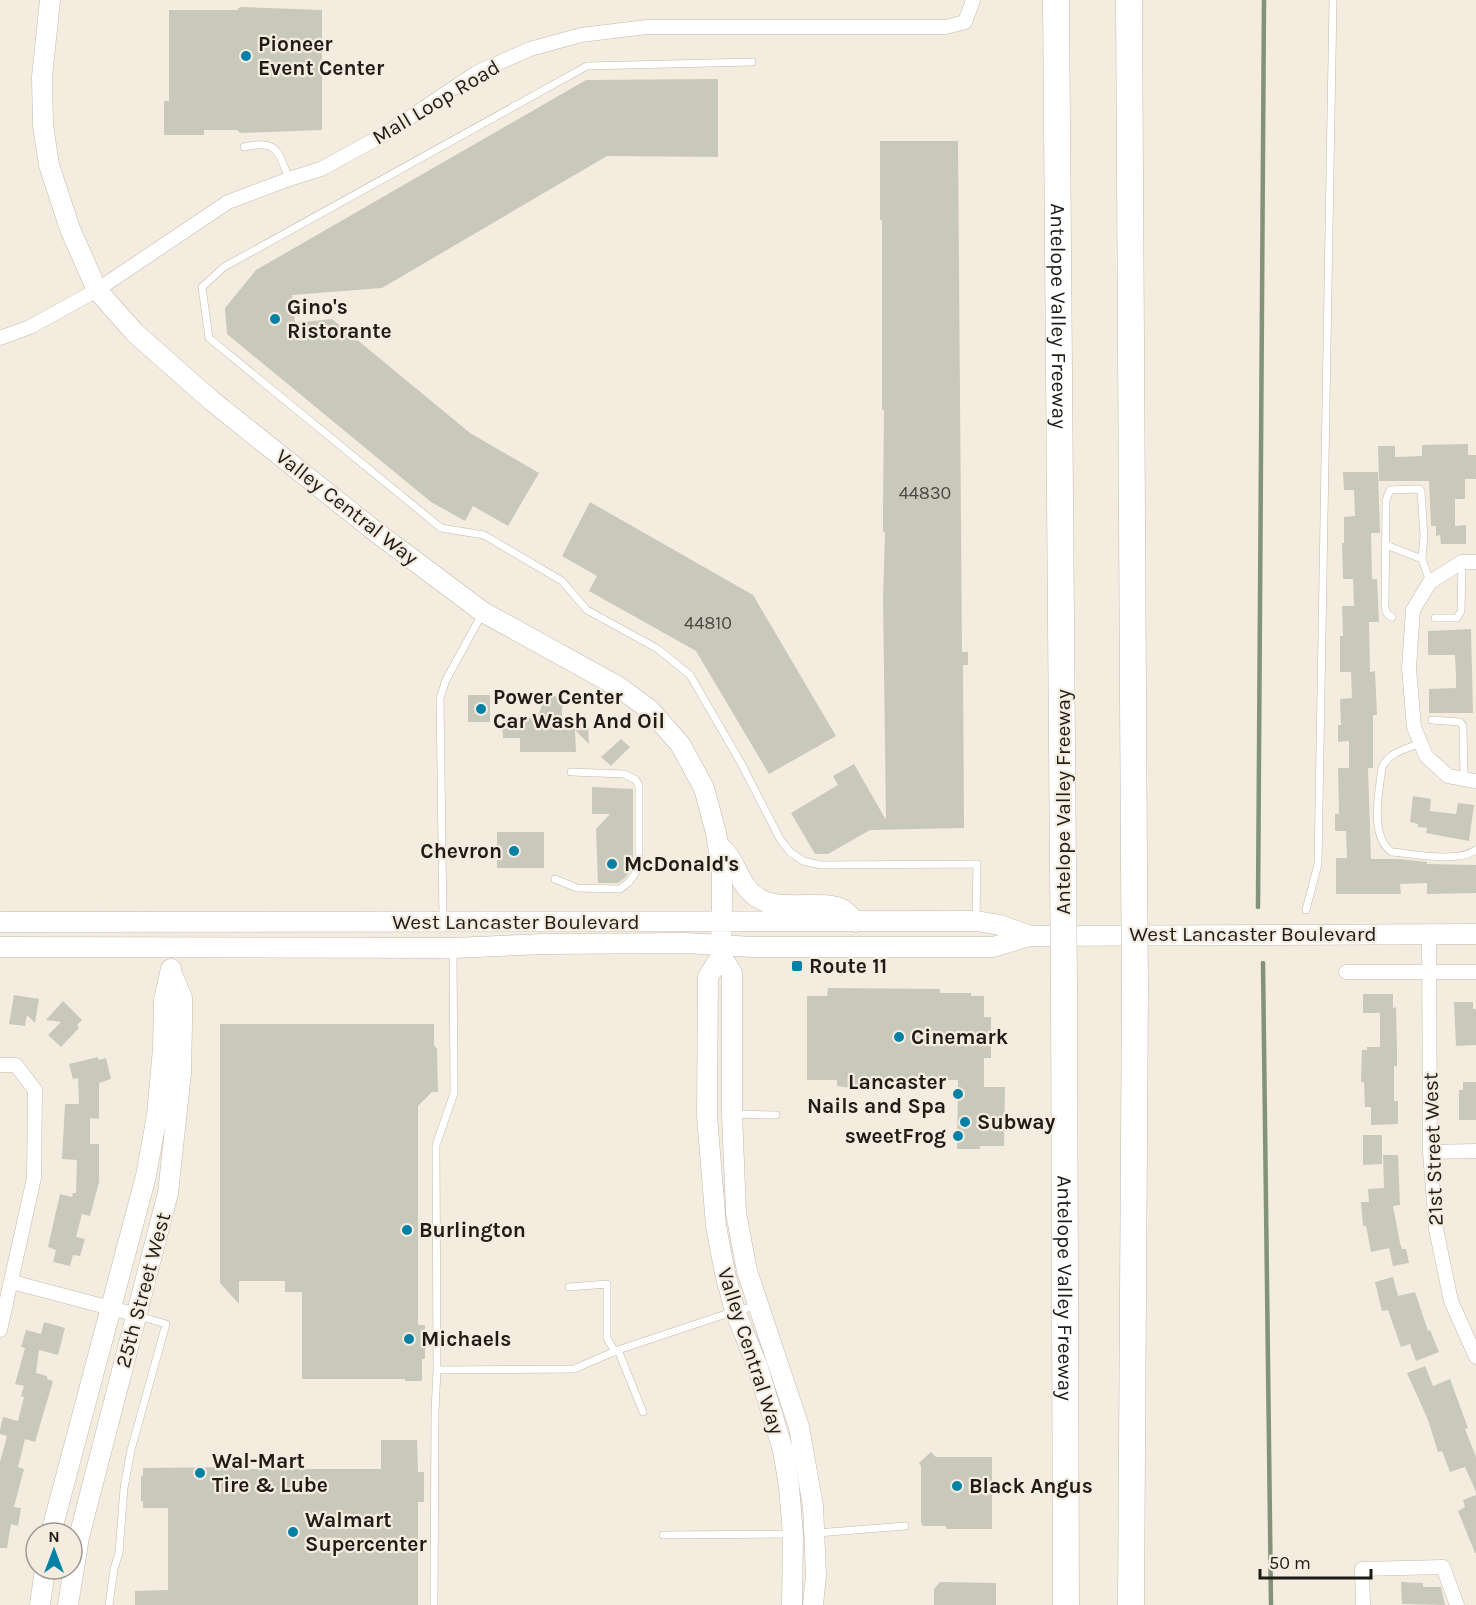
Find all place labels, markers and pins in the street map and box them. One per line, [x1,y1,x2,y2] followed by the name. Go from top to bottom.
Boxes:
[258,32,385,80] place label: Pioneer Event Center
[239,49,253,63] marker: Pioneer Event Center
[287,295,392,343] place label: Gino's Ristorante
[268,312,282,326] marker: Gino's Ristorante
[493,685,665,733] place label: Power Center Car Wash And Oil
[474,702,488,716] marker: Power Center Car Wash And Oil
[420,839,502,863] place label: Chevron
[507,844,521,858] marker: Chevron
[624,852,739,876] place label: McDonald's
[605,857,619,871] marker: McDonald's
[809,954,887,978] place label: Route 11
[790,959,804,973] marker: Route 11
[911,1025,1009,1049] place label: Cinemark
[892,1030,906,1044] marker: Cinemark
[807,1070,947,1118] place label: Lancaster Nails and Spa
[951,1087,965,1101] marker: Lancaster Nails and Spa
[977,1110,1056,1134] place label: Subway
[958,1115,972,1129] marker: Subway
[845,1124,946,1148] place label: sweetFrog
[951,1129,965,1143] marker: sweetFrog
[419,1218,526,1242] place label: Burlington
[400,1223,414,1237] marker: Burlington
[421,1327,511,1351] place label: Michaels
[402,1332,416,1346] marker: Michaels
[212,1449,328,1497] place label: Wal-Mart Tire & Lube
[193,1466,207,1480] marker: Wal-Mart Tire & Lube
[969,1474,1093,1498] place label: Black Angus
[950,1479,964,1493] marker: Black Angus
[305,1508,427,1556] place label: Walmart Supercenter
[286,1525,300,1539] marker: Walmart Supercenter

